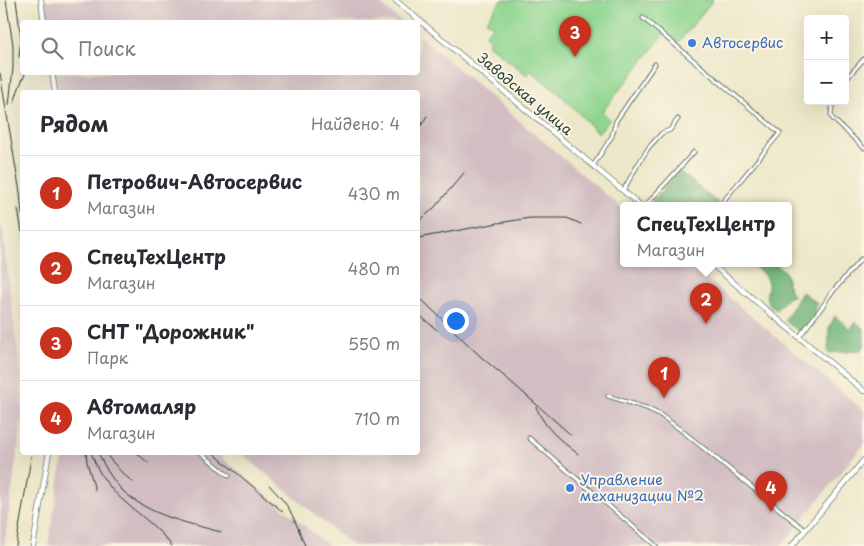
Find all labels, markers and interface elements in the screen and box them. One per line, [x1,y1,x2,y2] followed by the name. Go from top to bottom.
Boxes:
[804,15,849,105] map controls
[804,15,849,60] button: +
[559,16,591,57] pin: 3
[20,20,420,75] search box
[702,32,783,53] place label: Автосервис
[38,34,66,62] icon: search
[78,34,136,62] text: Поиск
[686,37,698,49] marker: Автосервис
[473,48,578,140] street label: Заводская улица
[804,60,849,105] button: −
[40,107,108,139] text: Рядом
[311,111,400,135] text: Найдено: 4
[87,167,302,195] text: Петрович-Автосервис
[52,181,60,205] text: 1
[348,181,400,205] text: 430 m
[87,195,156,219] text: Магазин
[620,202,792,267] popup
[637,209,776,237] text: СпецТехЦентр
[637,237,705,261] text: Магазин
[87,242,226,270] text: СпецТехЦентр
[50,256,62,280] text: 2
[348,256,400,280] text: 480 m
[87,270,156,294] text: Магазин
[690,283,722,324] pin: 2
[443,308,469,334] your location
[87,317,255,345] text: СНТ "Дорожник"
[51,331,61,355] text: 3
[348,331,400,355] text: 550 m
[87,345,128,369] text: Парк
[648,357,680,398] pin: 1
[87,392,196,420] text: Автомаляр
[51,406,61,430] text: 4
[354,406,400,430] text: 710 m
[87,420,156,444] text: Магазин
[580,469,704,506] place label: Управление механизации №2
[755,471,787,512] pin: 4
[564,482,576,494] marker: Управление механизации №2

